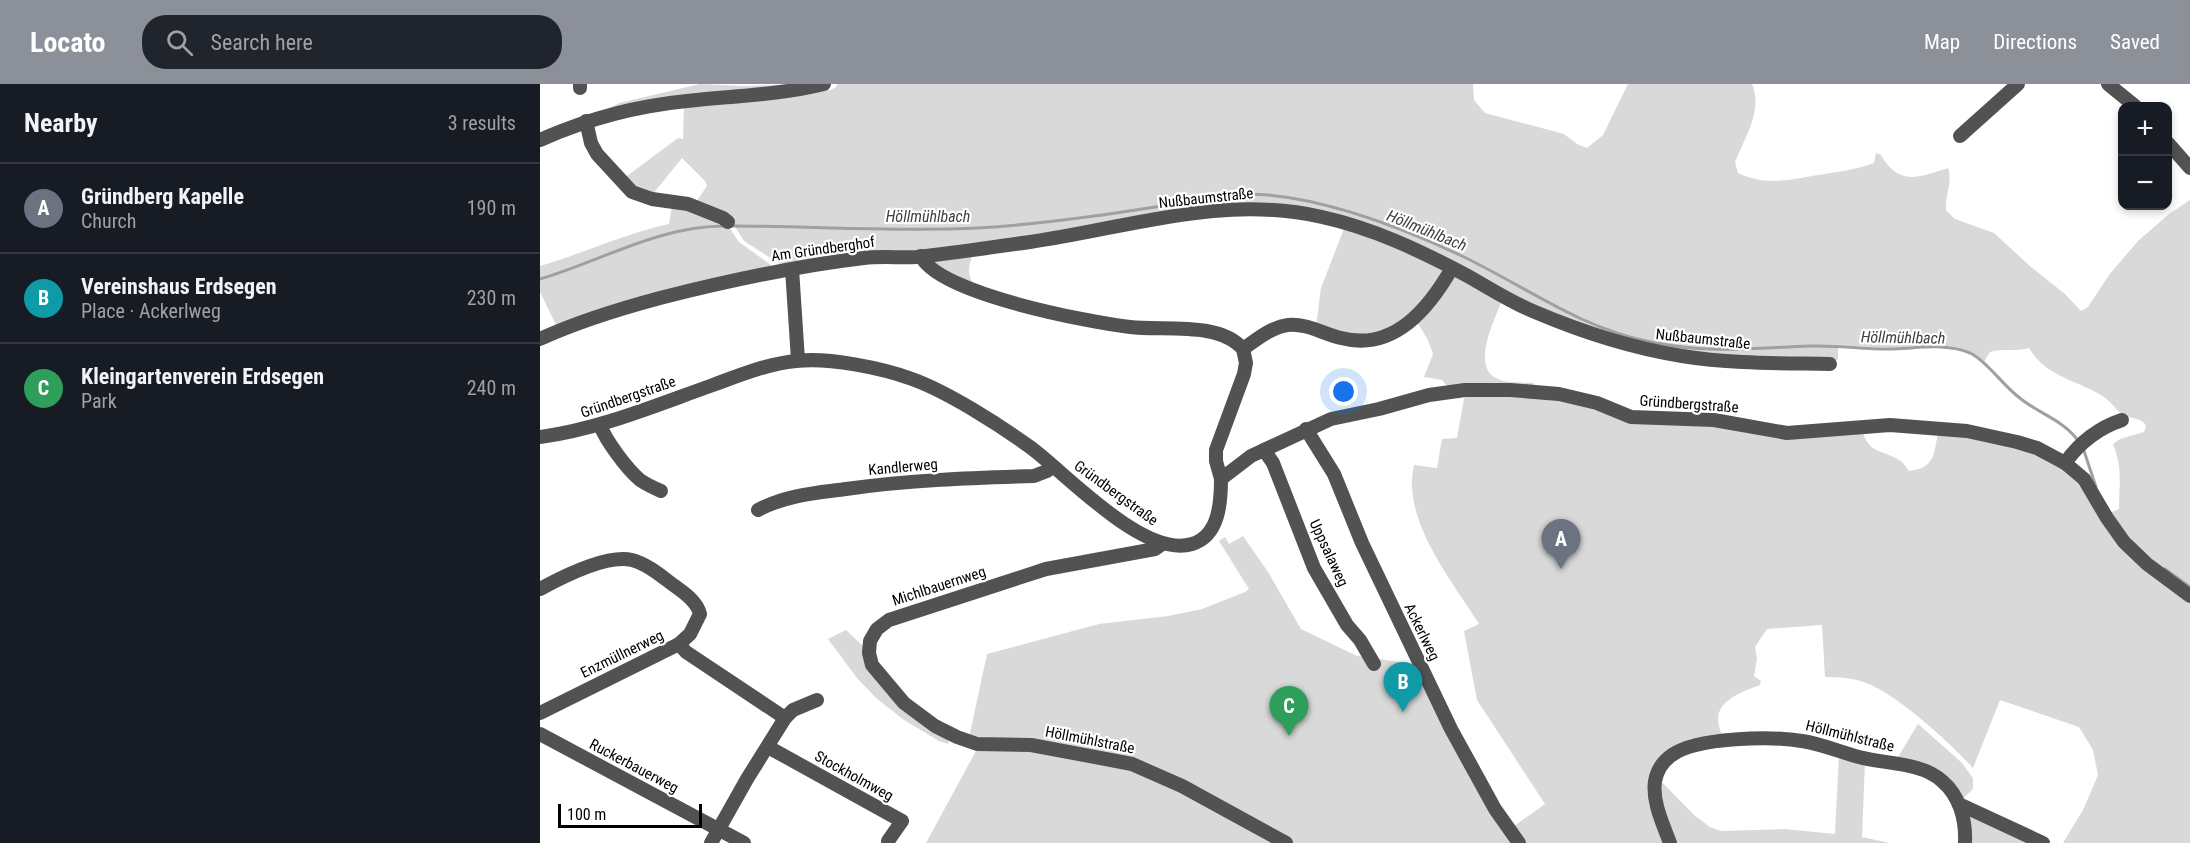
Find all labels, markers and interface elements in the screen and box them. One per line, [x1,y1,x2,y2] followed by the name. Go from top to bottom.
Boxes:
[142,15,562,69] search box
[30,26,106,59] text: Locato
[163,26,196,59] icon: search
[211,30,313,55] text: Search here
[1924,30,1960,54] text: Map
[1993,30,2077,54] text: Directions
[2110,30,2160,54] text: Saved
[2118,102,2172,210] map controls
[2118,102,2172,156] button: +
[24,108,98,138] text: Nearby
[448,111,516,135] text: 3 results
[2118,156,2172,210] button: −
[81,184,244,209] text: Gründberg Kapelle
[1158,184,1254,212] street label: Nußbaumstraße
[38,196,49,220] text: A
[467,196,516,220] text: 190 m
[1384,206,1470,255] water label: Höllmühlbach
[886,207,970,226] water label: Höllmühlbach
[81,209,136,233] text: Church
[770,233,876,265] street label: Am Gründberghof
[81,274,277,299] text: Vereinshaus Erdsegen
[38,286,49,310] text: B
[467,286,516,310] text: 230 m
[81,299,221,323] text: Place · Ackerlweg
[1655,325,1751,353] street label: Nußbaumstraße
[1861,327,1945,348] water label: Höllmühlbach
[81,364,324,389] text: Kleingartenverein Erdsegen
[578,372,678,422] street label: Gründbergstraße
[38,376,49,400] text: C
[467,376,516,400] text: 240 m
[1329,377,1358,406] your location
[81,389,117,413] text: Park
[1639,392,1739,416] street label: Gründbergstraße
[868,455,938,479] street label: Kandlerweg
[1071,457,1161,529] street label: Gründbergstraße
[1306,517,1352,589] street label: Uppsalaweg
[1542,520,1580,569] pin: A
[890,562,988,610] street label: Michlbauernweg
[1400,600,1444,664] street label: Ackerlweg
[578,626,666,682] street label: Enzmüllnerweg
[1384,662,1422,712] pin: B
[1270,686,1308,736] pin: C
[1804,716,1896,756] street label: Höllmühlstraße
[1044,723,1136,757] street label: Höllmühlstraße
[586,735,682,797] street label: Ruckerbauerweg
[812,747,896,805] street label: Stockholmweg
[558,801,702,828] scale bar
[567,805,606,824] text: 100 m

